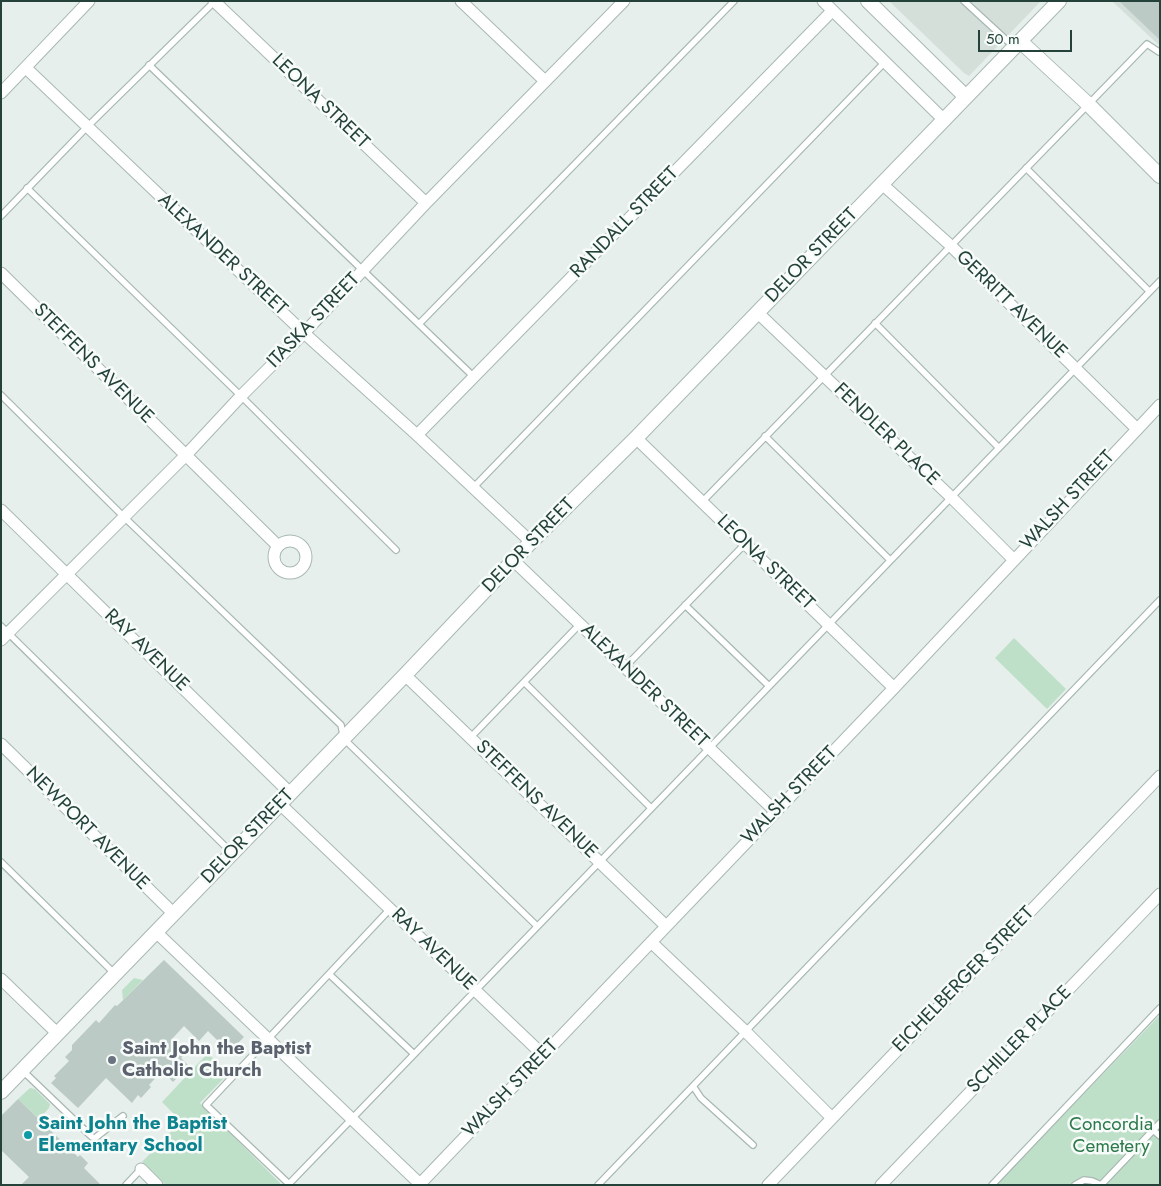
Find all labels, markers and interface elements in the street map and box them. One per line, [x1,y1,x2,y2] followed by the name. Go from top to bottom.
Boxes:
[981,20,1075,52] scale bar
[986,28,1020,50] text: 50 m
[267,50,373,154] street label: LEONA STREET
[566,163,684,283] street label: RANDALL STREET
[153,189,291,321] street label: ALEXANDER STREET
[761,204,863,308] street label: DELOR STREET
[951,246,1071,364] street label: GERRITT AVENUE
[263,269,365,373] street label: ITASKA STREET
[28,299,158,429] street label: STEFFENS AVENUE
[828,379,944,491] street label: FENDLER PLACE
[1016,447,1120,555] street label: WALSH STREET
[478,494,580,598] street label: DELOR STREET
[712,511,818,615] street label: LEONA STREET
[99,605,193,697] street label: RAY AVENUE
[575,619,713,753] street label: ALEXANDER STREET
[470,736,602,864] street label: STEFFENS AVENUE
[738,742,842,850] street label: WALSH STREET
[21,763,153,895] street label: NEWPORT AVENUE
[197,785,299,889] street label: DELOR STREET
[889,902,1039,1058] street label: EICHELBERGER STREET
[386,904,480,996] street label: RAY AVENUE
[963,982,1077,1098] street label: SCHILLER PLACE
[459,1035,563,1143] street label: WALSH STREET
[122,1038,311,1082] place label: Saint John the Baptist Catholic Church
[106,1054,118,1066] marker: Saint John the Baptist Catholic Church
[38,1113,227,1157] place label: Saint John the Baptist Elementary School
[1069,1114,1153,1158] park label: Concordia Cemetery
[22,1129,34,1141] marker: Saint John the Baptist Elementary School

